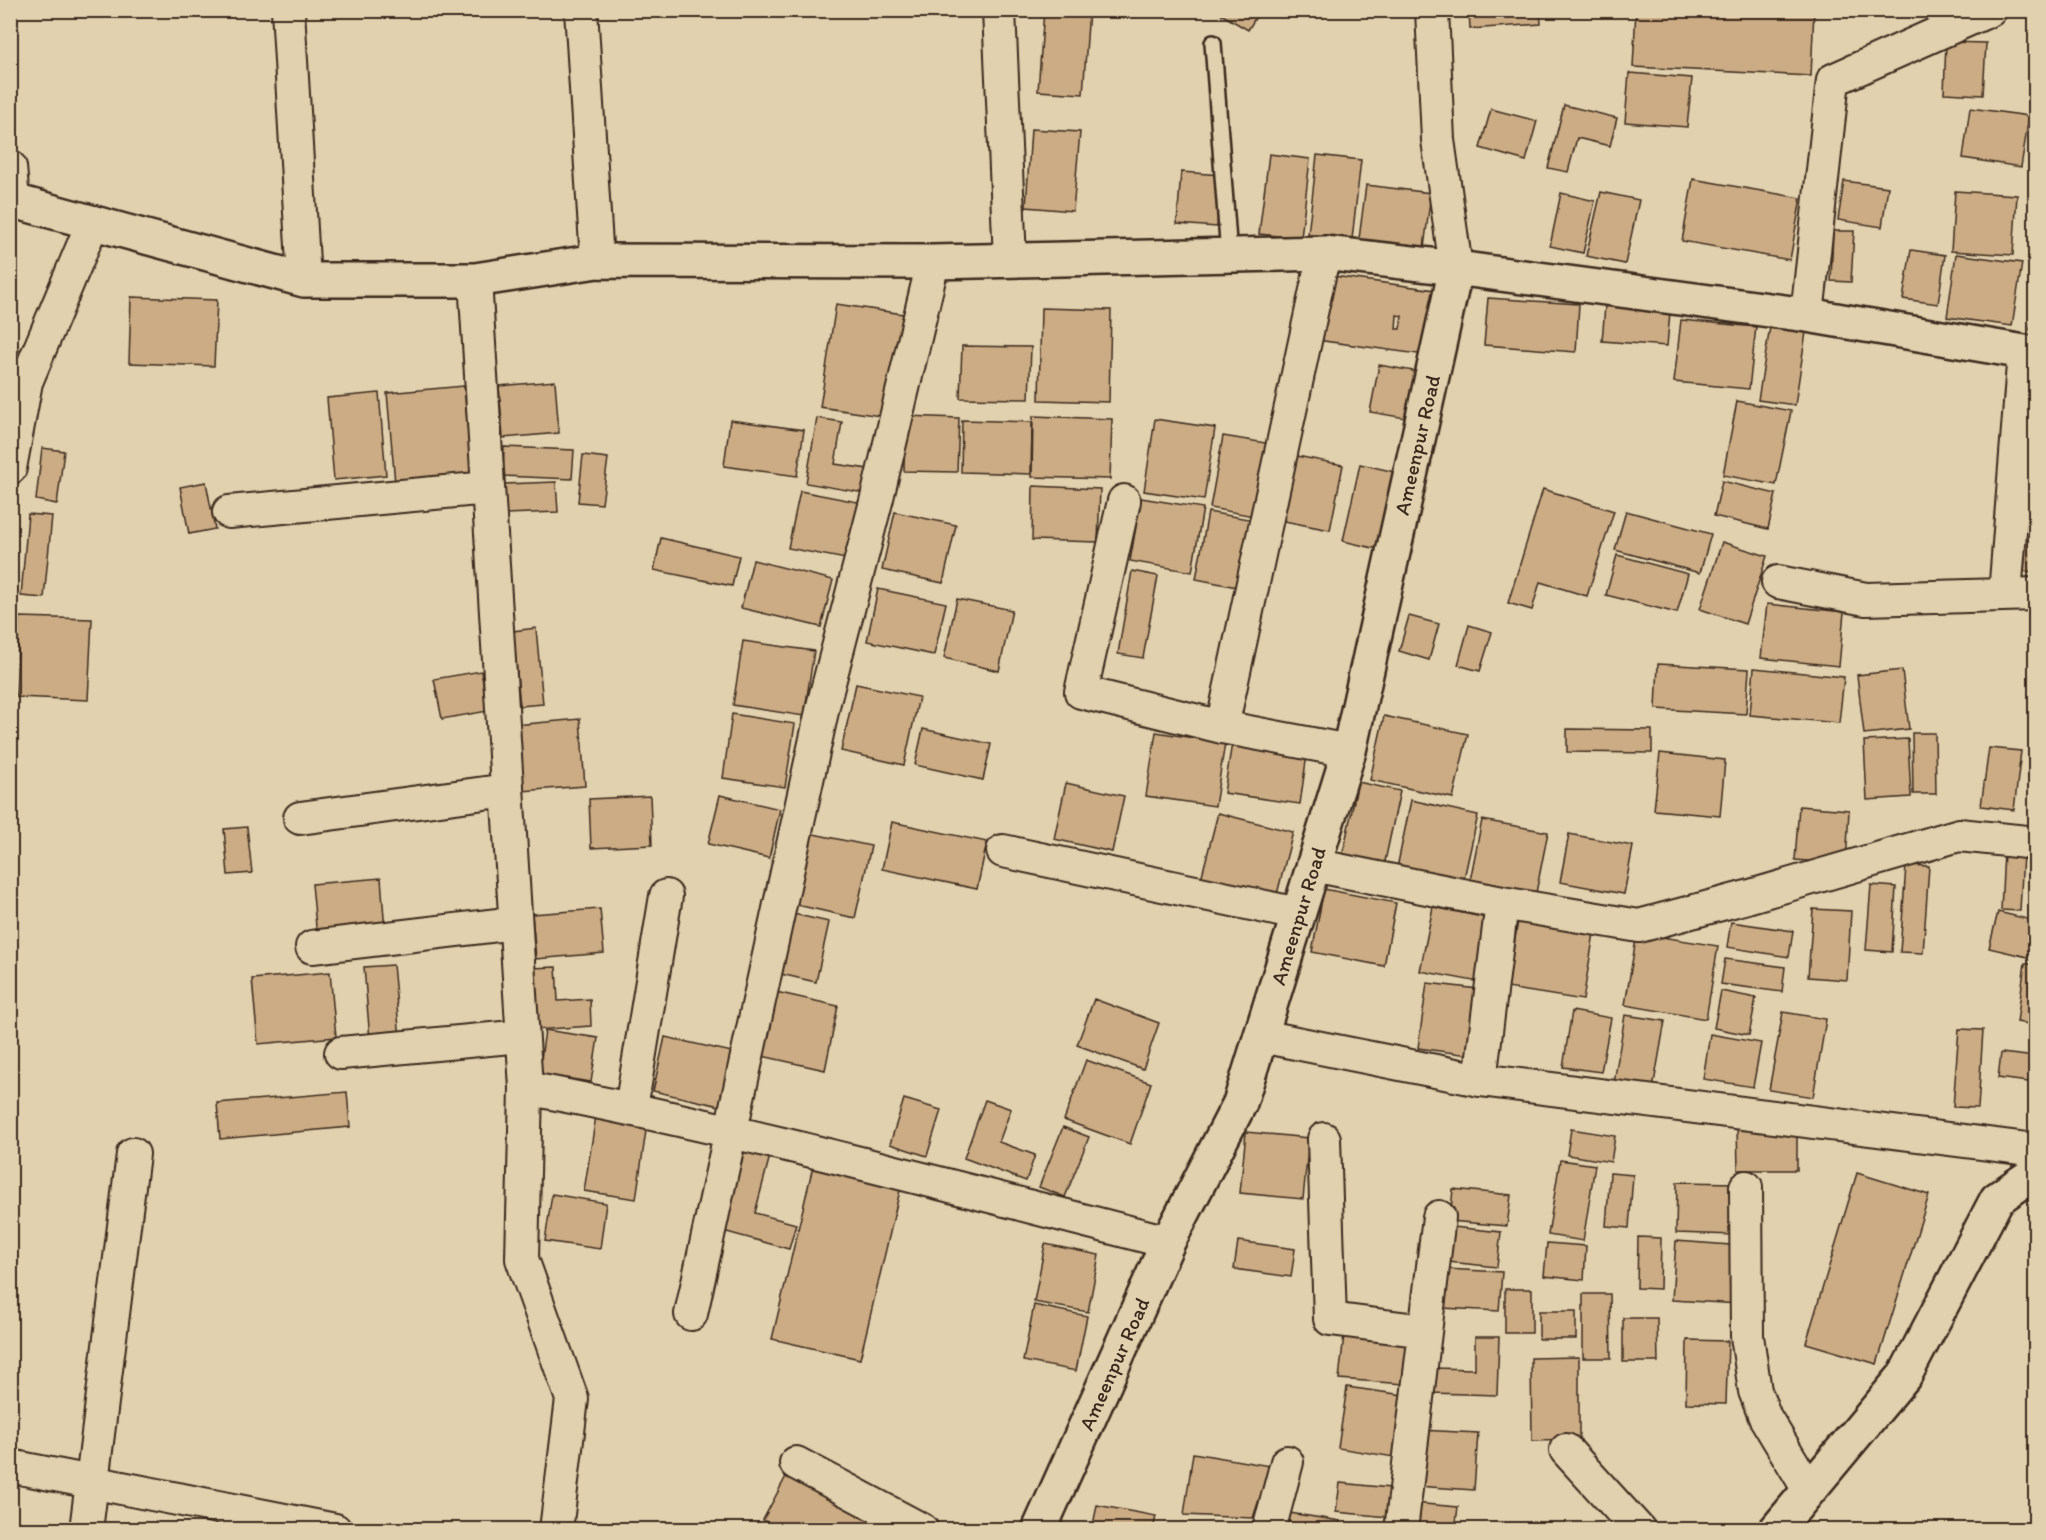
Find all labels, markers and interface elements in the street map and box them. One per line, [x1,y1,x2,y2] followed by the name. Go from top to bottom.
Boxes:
[1389,373,1445,517] street label: Ameenpur Road
[1265,844,1331,988] street label: Ameenpur Road
[1073,1294,1155,1434] street label: Ameenpur Road

